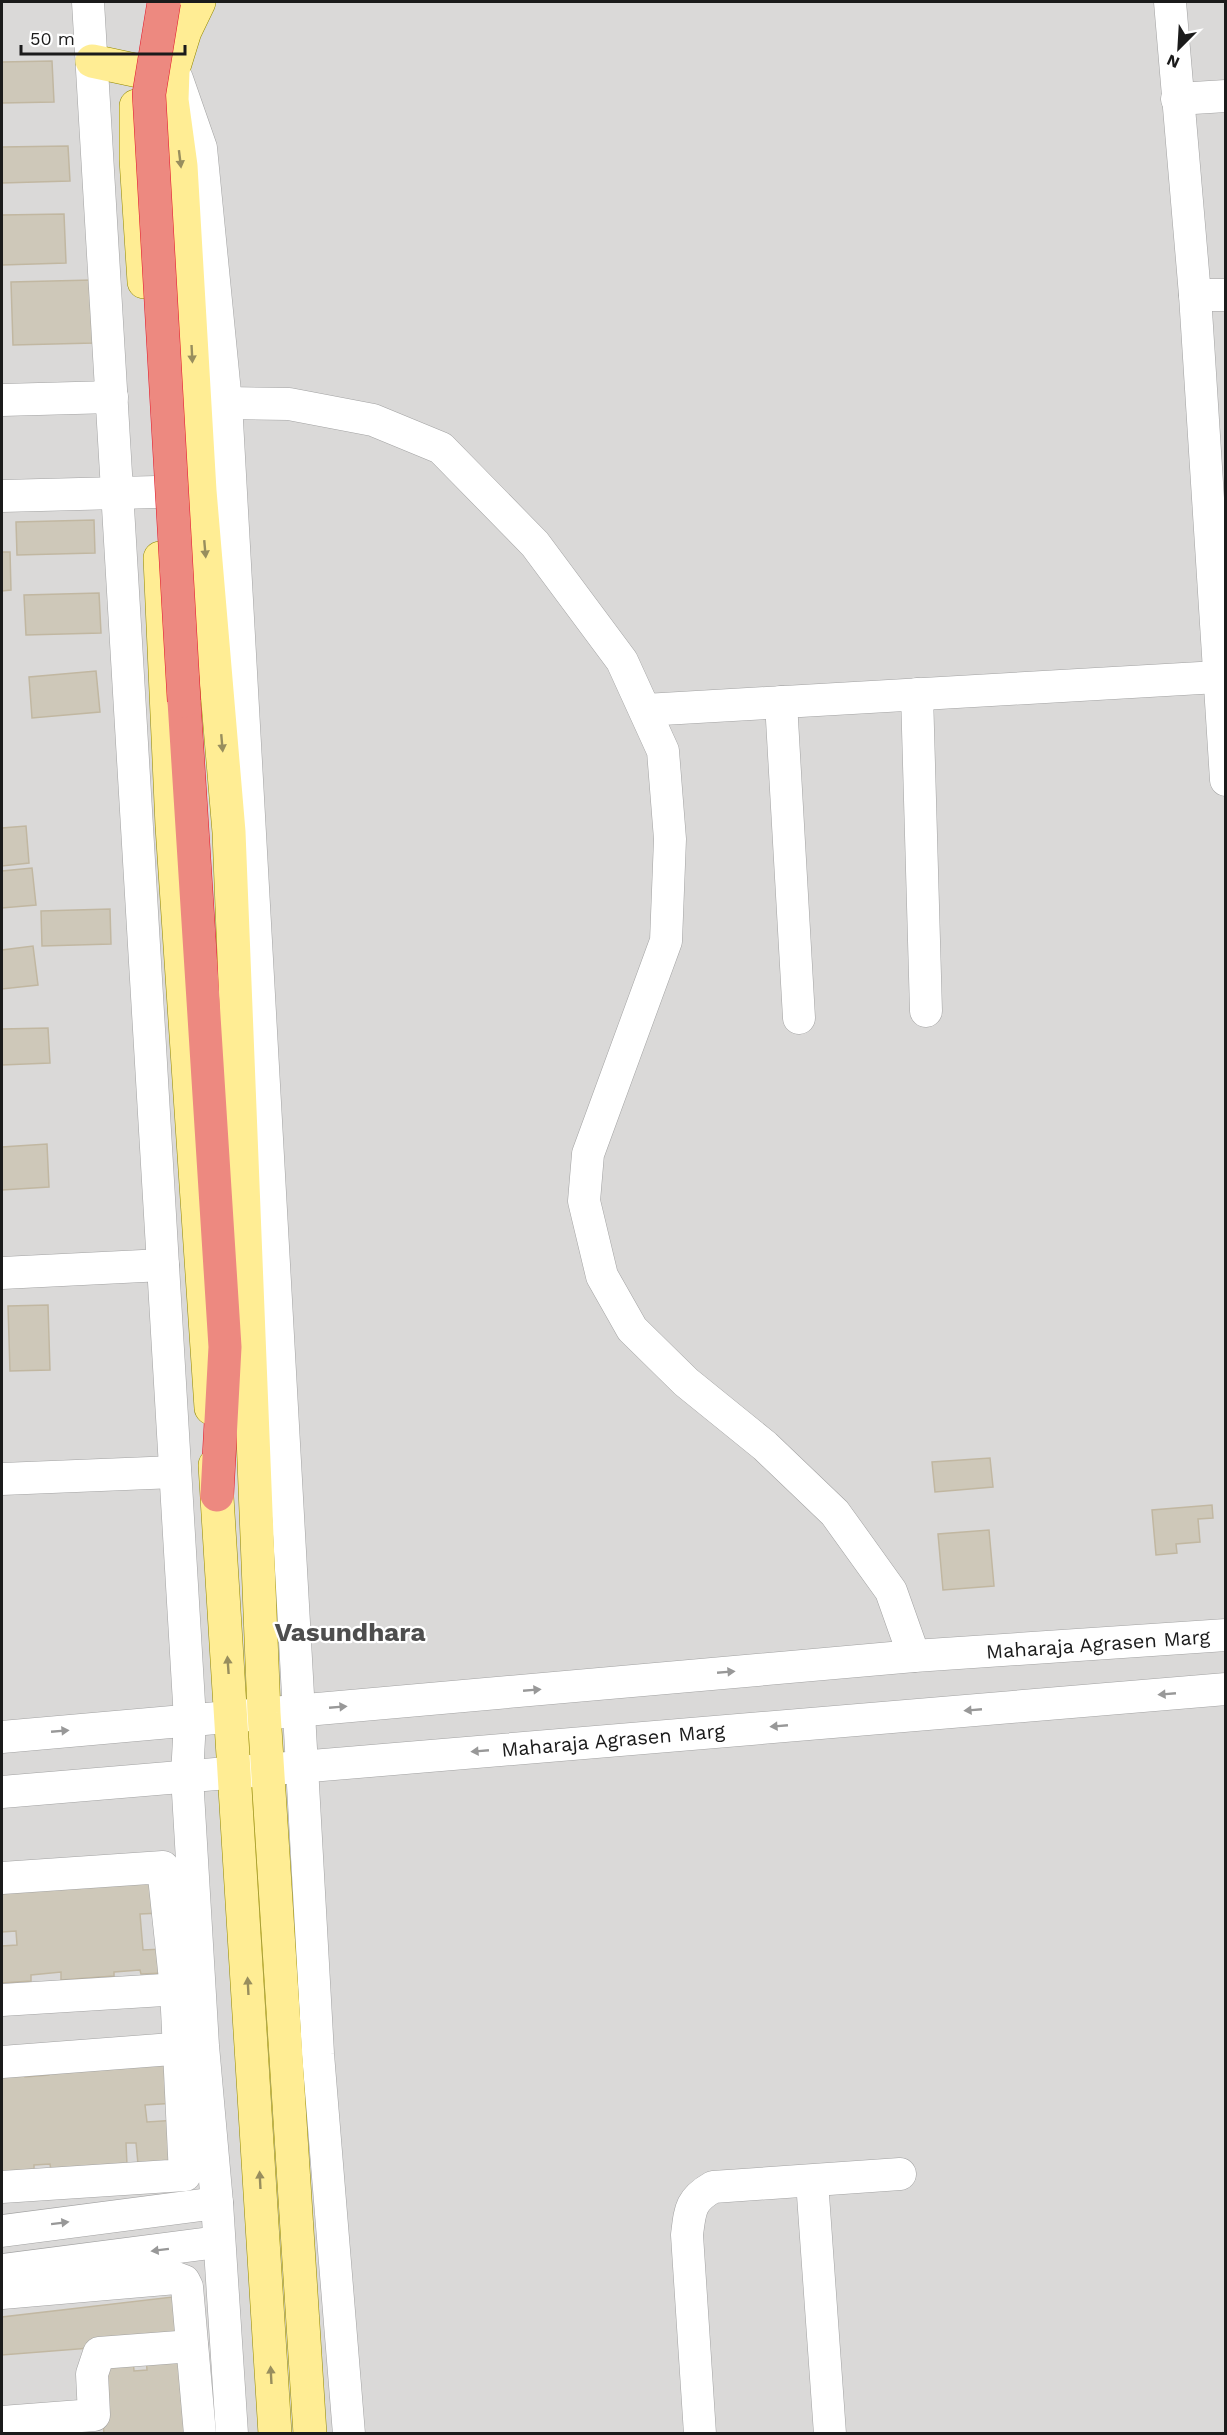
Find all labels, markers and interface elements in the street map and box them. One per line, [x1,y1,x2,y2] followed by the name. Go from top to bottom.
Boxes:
[21,18,184,56] scale bar
[1149,18,1209,78] north arrow
[30,28,75,49] text: 50 m
[1164,50,1182,72] text: N
[176,150,185,169] one-way arrow
[187,344,197,363] one-way arrow
[200,539,210,558] one-way arrow
[217,733,226,752] one-way arrow
[275,1617,425,1647] district label: Vasundhara
[985,1624,1211,1664] street label: Maharaja Agrasen Marg
[223,1656,233,1675] one-way arrow
[717,1667,736,1677] one-way arrow
[522,1685,541,1694] one-way arrow
[1158,1689,1177,1699] one-way arrow
[328,1702,347,1712] one-way arrow
[963,1705,982,1715] one-way arrow
[500,1718,726,1762] street label: Maharaja Agrasen Marg
[769,1721,788,1731] one-way arrow
[50,1727,69,1736] one-way arrow
[470,1746,489,1756] one-way arrow
[243,1976,252,1995] one-way arrow
[255,2171,264,2190] one-way arrow
[50,2219,69,2228] one-way arrow
[151,2245,170,2254] one-way arrow
[267,2366,276,2385] one-way arrow

